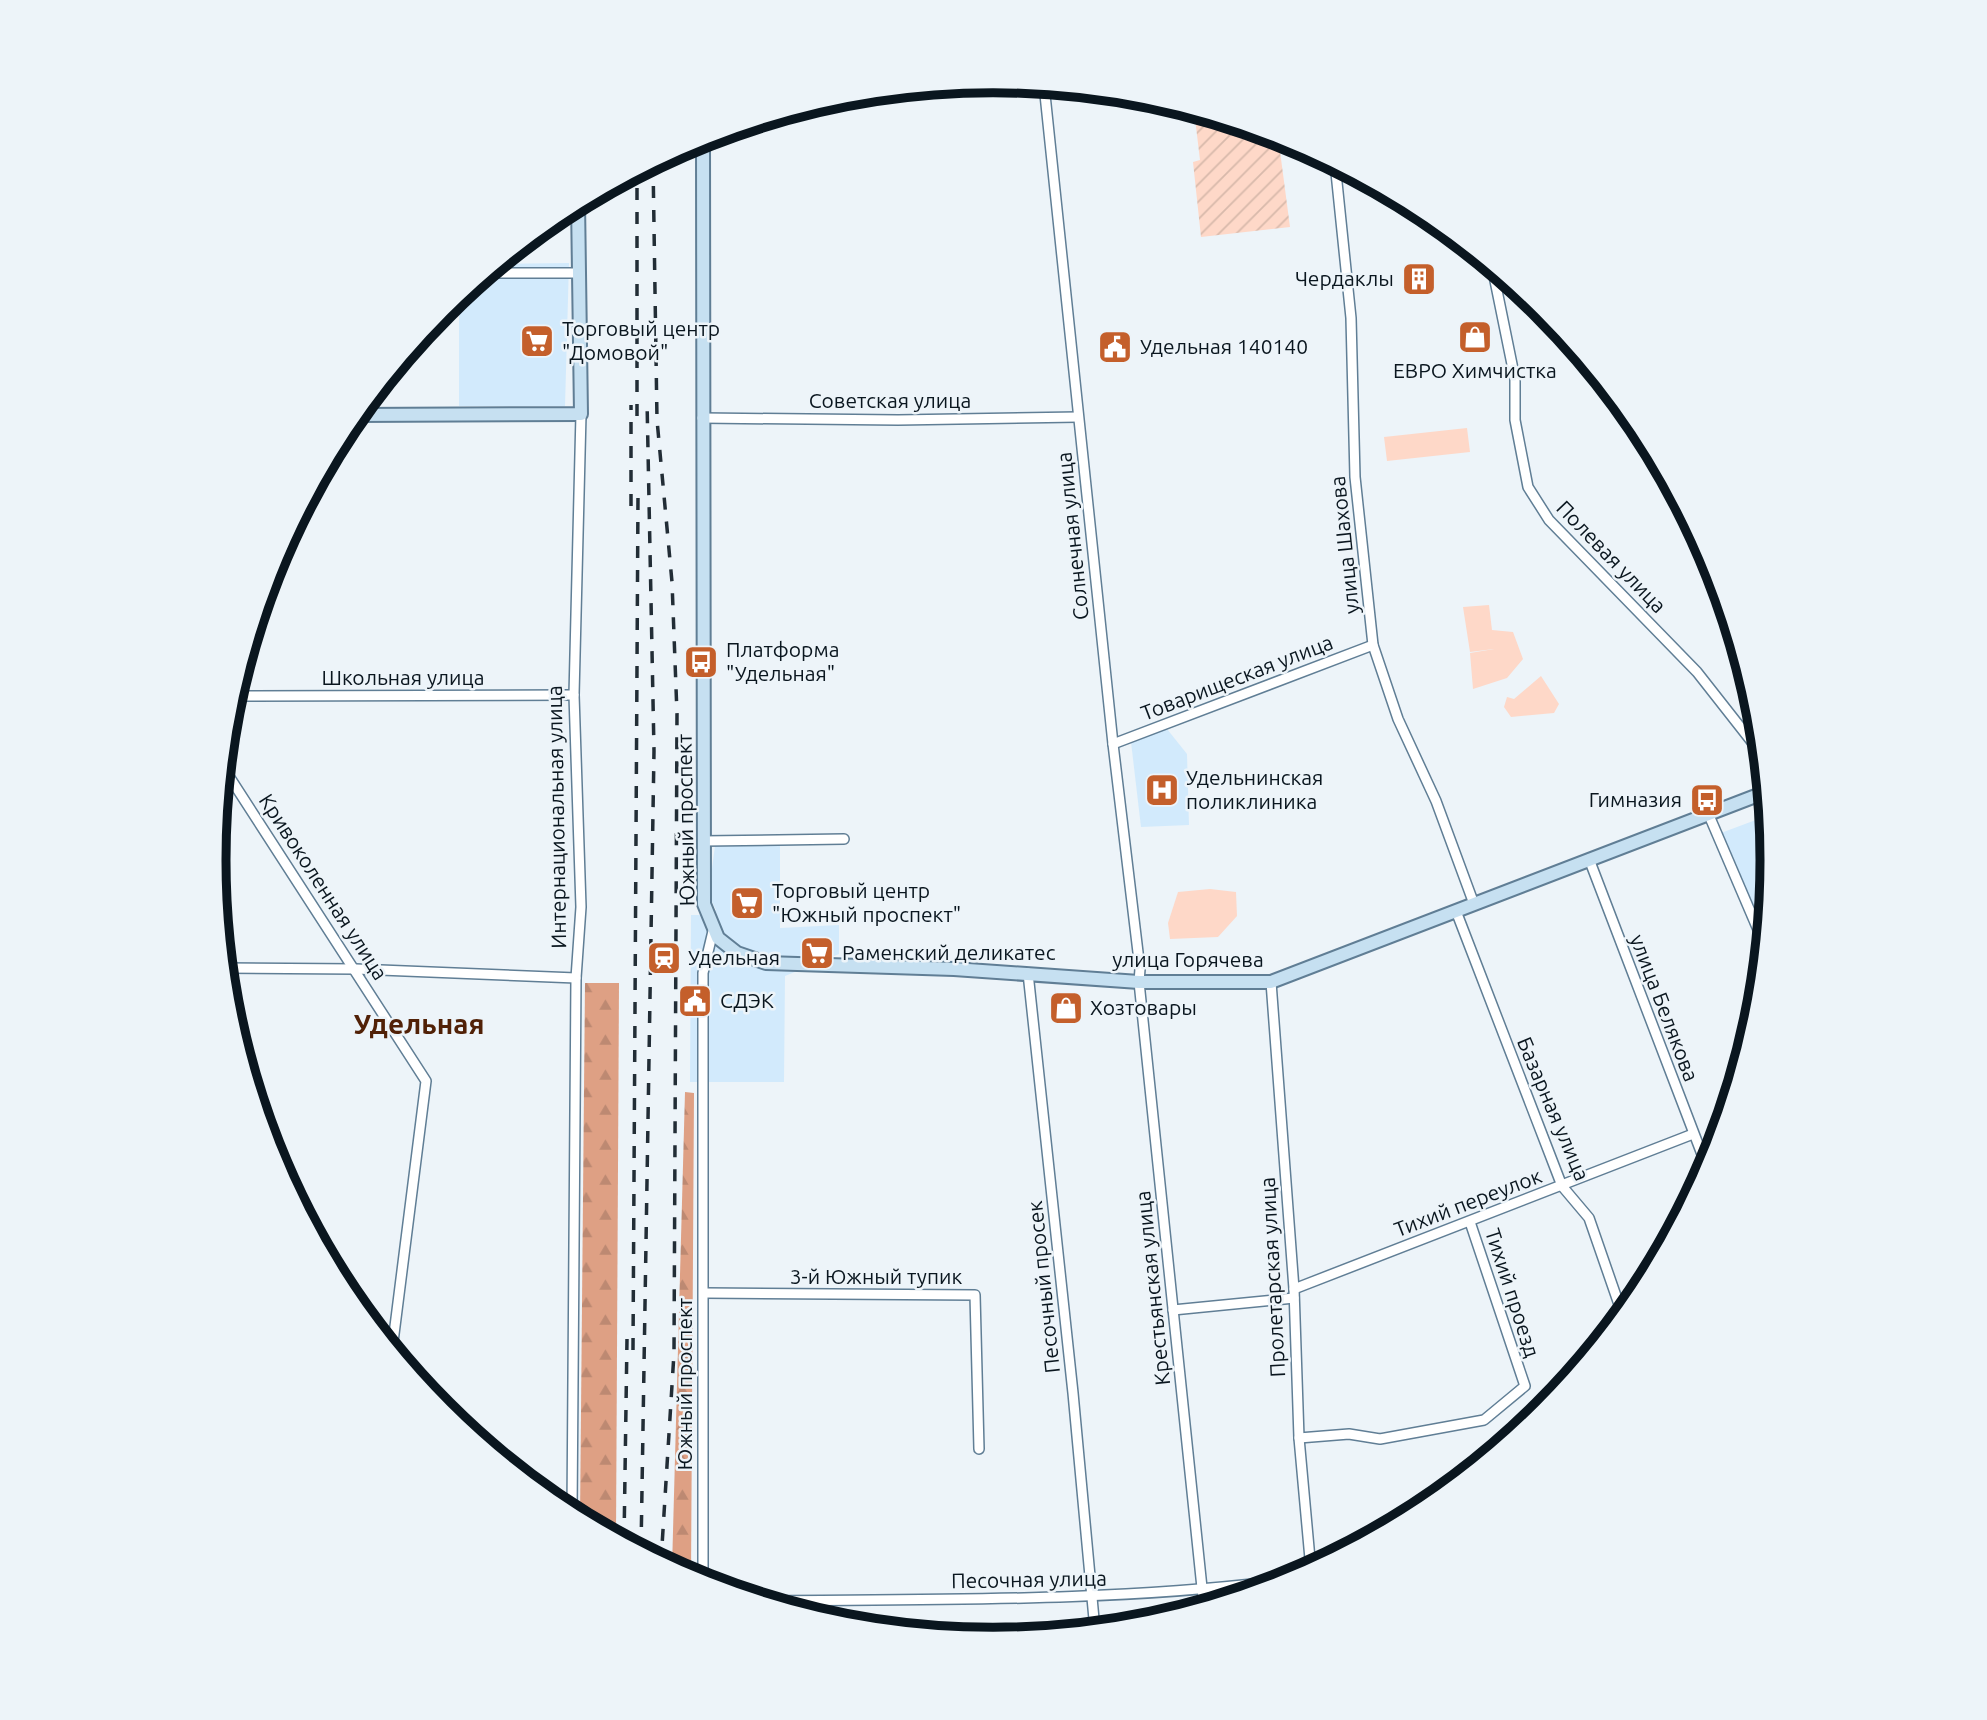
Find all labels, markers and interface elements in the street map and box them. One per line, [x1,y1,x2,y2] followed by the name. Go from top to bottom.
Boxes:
[1400,260,1438,298] building icon: Чердаклы
[1295,266,1394,290] place label: Чердаклы
[562,316,720,364] place label: Торговый центр "Домовой"
[1456,318,1494,356] shop icon: ЕВРО Химчистка
[518,322,556,360] supermarket icon: Торговый центр "Домовой"
[1096,328,1134,366] public building icon: Удельная 140140
[1140,334,1308,358] place label: Удельная 140140
[1393,358,1557,382] place label: ЕВРО Химчистка
[809,388,971,412] street label: Советская улица
[1051,451,1093,621] street label: Солнечная улица
[1325,475,1363,615] street label: улица Шахова
[1552,495,1671,617] street label: Полевая улица
[1137,629,1336,725] street label: Товарищеская улица
[726,637,839,685] place label: Платформа "Удельная"
[682,643,720,681] bus stop icon: Платформа "Удельная"
[322,665,484,689] street label: Школьная улица
[542,685,570,949] street label: Интернациональная улица
[671,733,699,906] street label: Южный проспект
[1186,765,1323,813] place label: Удельнинская поликлиника
[1143,771,1181,809] hospital icon: Удельнинская поликлиника
[1688,781,1726,819] bus stop icon: Гимназия
[1589,787,1682,811] place label: Гимназия
[255,789,393,984] street label: Кривоколенная улица
[772,878,961,926] place label: Торговый центр "Южный проспект"
[728,884,766,922] supermarket icon: Торговый центр "Южный проспект"
[1626,931,1704,1085] street label: улица Белякова
[798,934,836,972] supermarket icon: Раменский деликатес
[645,939,683,977] station icon: Удельная
[842,940,1056,964] place label: Раменский деликатес
[688,945,780,969] place label: Удельная
[1112,947,1264,971] street label: улица Горячева
[676,982,714,1020] public building icon: СДЭК
[720,988,774,1012] place label: СДЭК
[1047,989,1085,1027] shop icon: Хозтовары
[1090,995,1197,1019] place label: Хозтовары
[353,1008,485,1039] district label: Удельная
[1513,1033,1595,1184] street label: Базарная улица
[1391,1163,1545,1241] street label: Тихий переулок
[1255,1176,1289,1378] street label: Пролетарская улица
[1130,1190,1174,1387] street label: Крестьянская улица
[1022,1200,1064,1374] street label: Песочный просек
[1481,1225,1545,1360] street label: Тихий проезд
[790,1264,962,1288] street label: 3-й Южный тупик
[672,1297,696,1470] street label: Южный проспект
[951,1566,1107,1592] street label: Песочная улица

